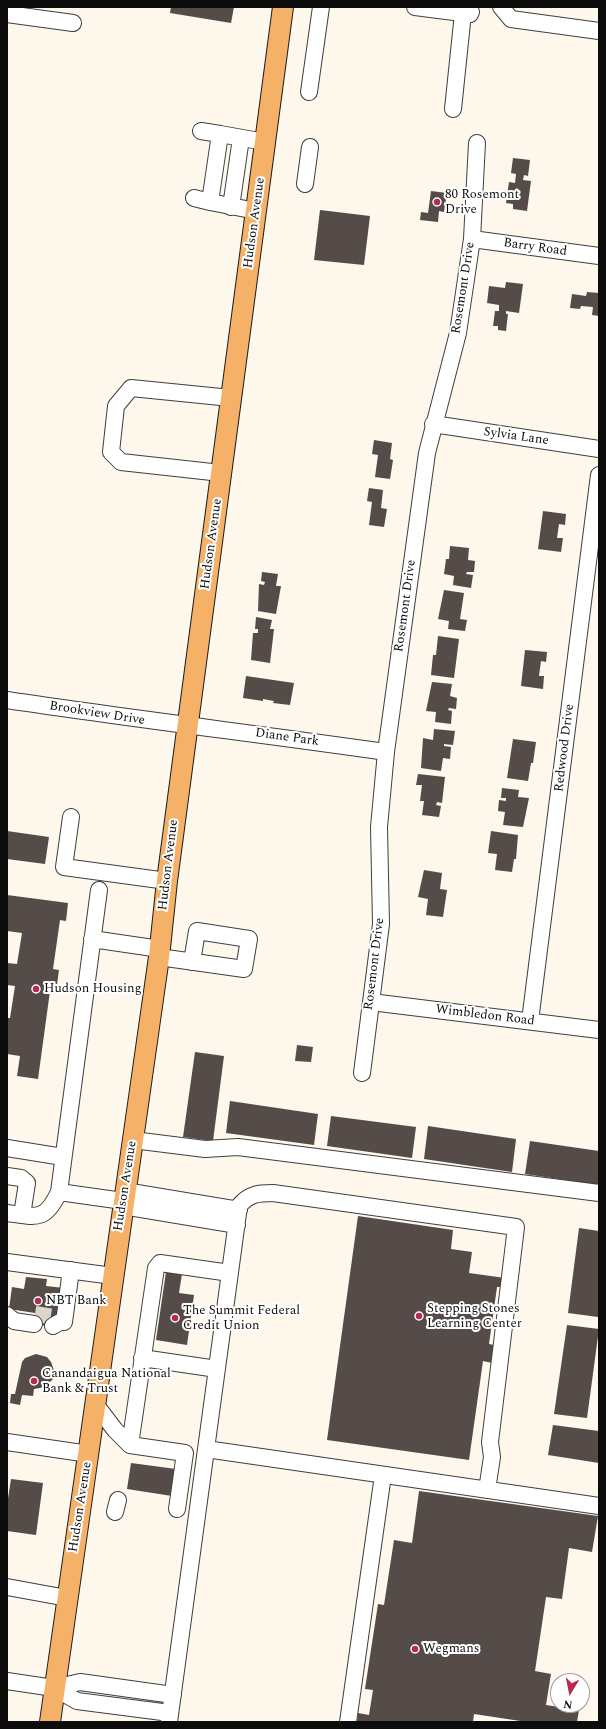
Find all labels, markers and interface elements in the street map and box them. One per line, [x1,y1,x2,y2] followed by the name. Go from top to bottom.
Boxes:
[241,177,269,269] street label: Hudson Avenue
[445,187,519,218] place label: 80 Rosemont Drive
[432,197,442,207] marker: 80 Rosemont Drive
[502,236,568,260] street label: Barry Road
[449,241,479,335] street label: Rosemont Drive
[482,425,550,449] street label: Sylvia Lane
[198,498,226,590] street label: Hudson Avenue
[392,559,420,653] street label: Rosemont Drive
[48,699,146,729] street label: Brookview Drive
[552,703,578,793] street label: Redwood Drive
[254,726,320,750] street label: Diane Park
[156,819,182,911] street label: Hudson Avenue
[362,917,388,1011] street label: Rosemont Drive
[44,981,142,997] place label: Hudson Housing
[31,984,41,994] marker: Hudson Housing
[435,1002,535,1030] street label: Wimbledon Road
[111,1140,141,1232] street label: Hudson Avenue
[46,1293,107,1309] place label: NBT Bank
[33,1296,43,1306] marker: NBT Bank
[427,1301,522,1332] place label: Stepping Stones Learning Center
[183,1303,300,1334] place label: The Summit Federal Credit Union
[414,1311,424,1321] marker: Stepping Stones Learning Center
[170,1313,180,1323] marker: The Summit Federal Credit Union
[42,1366,171,1397] place label: Canandaigua National Bank & Trust
[29,1376,39,1386] marker: Canandaigua National Bank & Trust
[66,1461,96,1553] street label: Hudson Avenue
[423,1641,479,1657] place label: Wegmans
[410,1644,420,1654] marker: Wegmans
[550,1673,590,1713] north arrow
[562,1695,574,1713] text: N

